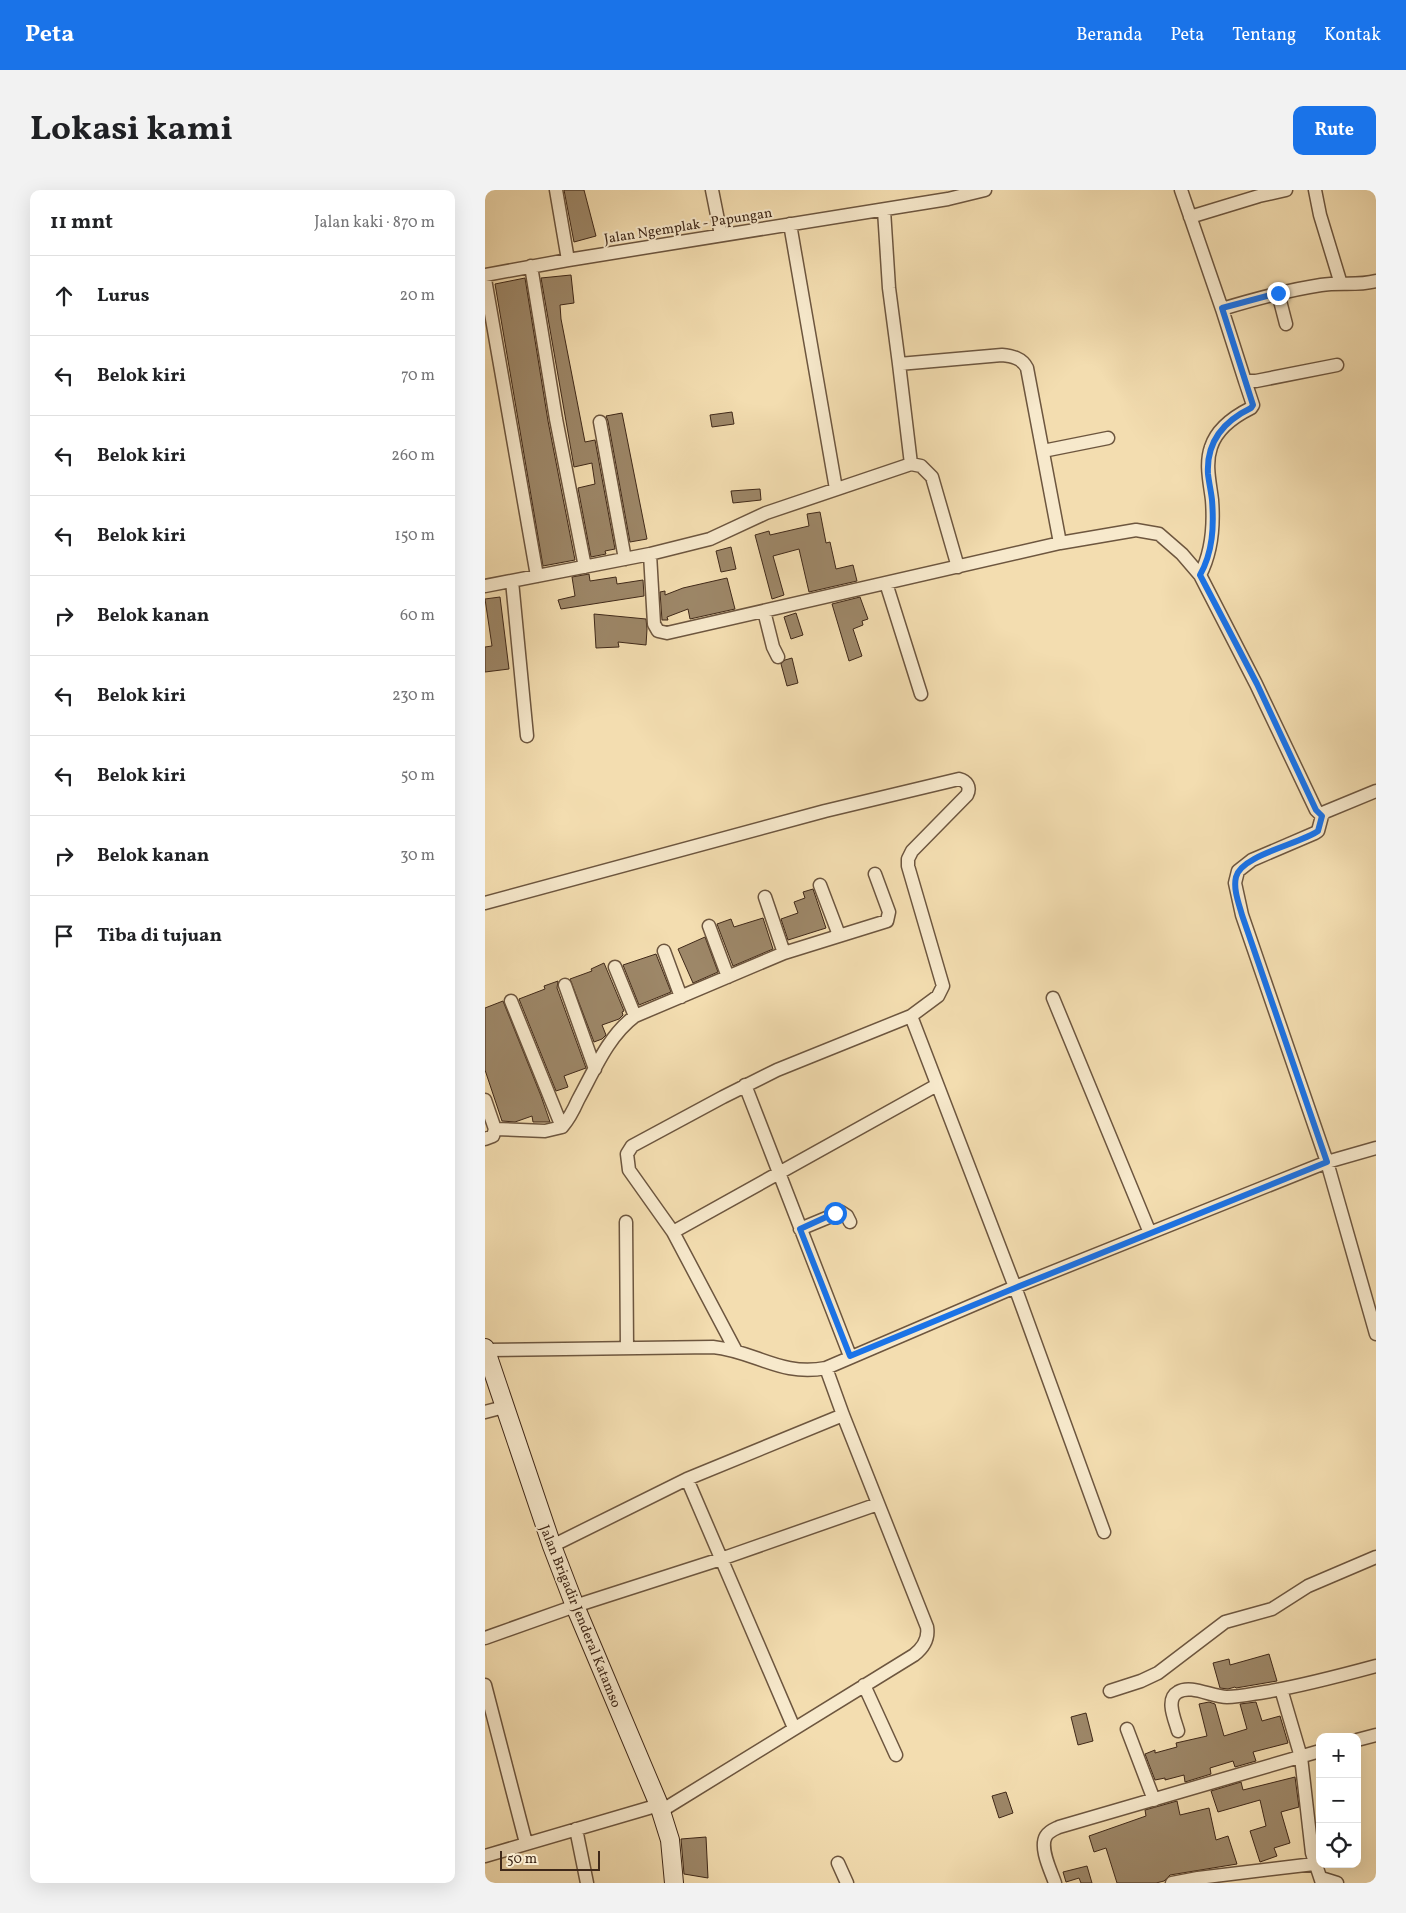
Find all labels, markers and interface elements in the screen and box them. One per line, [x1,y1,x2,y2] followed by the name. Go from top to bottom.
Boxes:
[25,18,74,52] text: Peta
[1076,23,1142,48] text: Beranda
[1170,23,1204,48] text: Peta
[1232,23,1296,48] text: Tentang
[1324,23,1381,48] text: Kontak
[30,106,233,154] text: Lokasi kami
[1293,106,1376,155] button: Rute
[603,204,774,249] street label: Jalan Ngemplak - Papungan
[50,208,113,237] text: 11 mnt
[314,212,435,234] text: Jalan kaki · 870 m
[50,282,78,310] icon: ahead
[1267,282,1290,305] route end
[97,283,149,309] text: Lurus
[400,285,435,307] text: 20 m
[50,362,78,390] icon: left
[97,363,186,389] text: Belok kiri
[401,365,435,387] text: 70 m
[50,442,78,470] icon: left
[97,443,186,469] text: Belok kiri
[391,445,435,467] text: 260 m
[50,522,78,550] icon: left
[97,523,186,549] text: Belok kiri
[394,525,435,547] text: 150 m
[50,602,78,630] icon: right
[97,603,209,629] text: Belok kanan
[400,605,435,627] text: 60 m
[50,682,78,710] icon: left
[97,683,186,709] text: Belok kiri
[392,685,435,707] text: 230 m
[50,762,78,790] icon: left
[97,763,186,789] text: Belok kiri
[401,765,435,787] text: 50 m
[50,842,78,870] icon: right
[97,843,209,869] text: Belok kanan
[400,845,435,867] text: 30 m
[50,922,78,950] icon: arrive
[97,923,222,949] text: Tiba di tujuan
[824,1202,847,1225] route start
[534,1522,625,1711] street label: Jalan Brigadir Jenderal Katamso
[1316,1733,1361,1868] map controls
[1316,1733,1361,1778] button: +
[1316,1778,1361,1823] button: −
[1316,1823,1361,1868] button: locate
[500,1848,600,1871] scale bar
[507,1850,537,1869] text: 50 m

